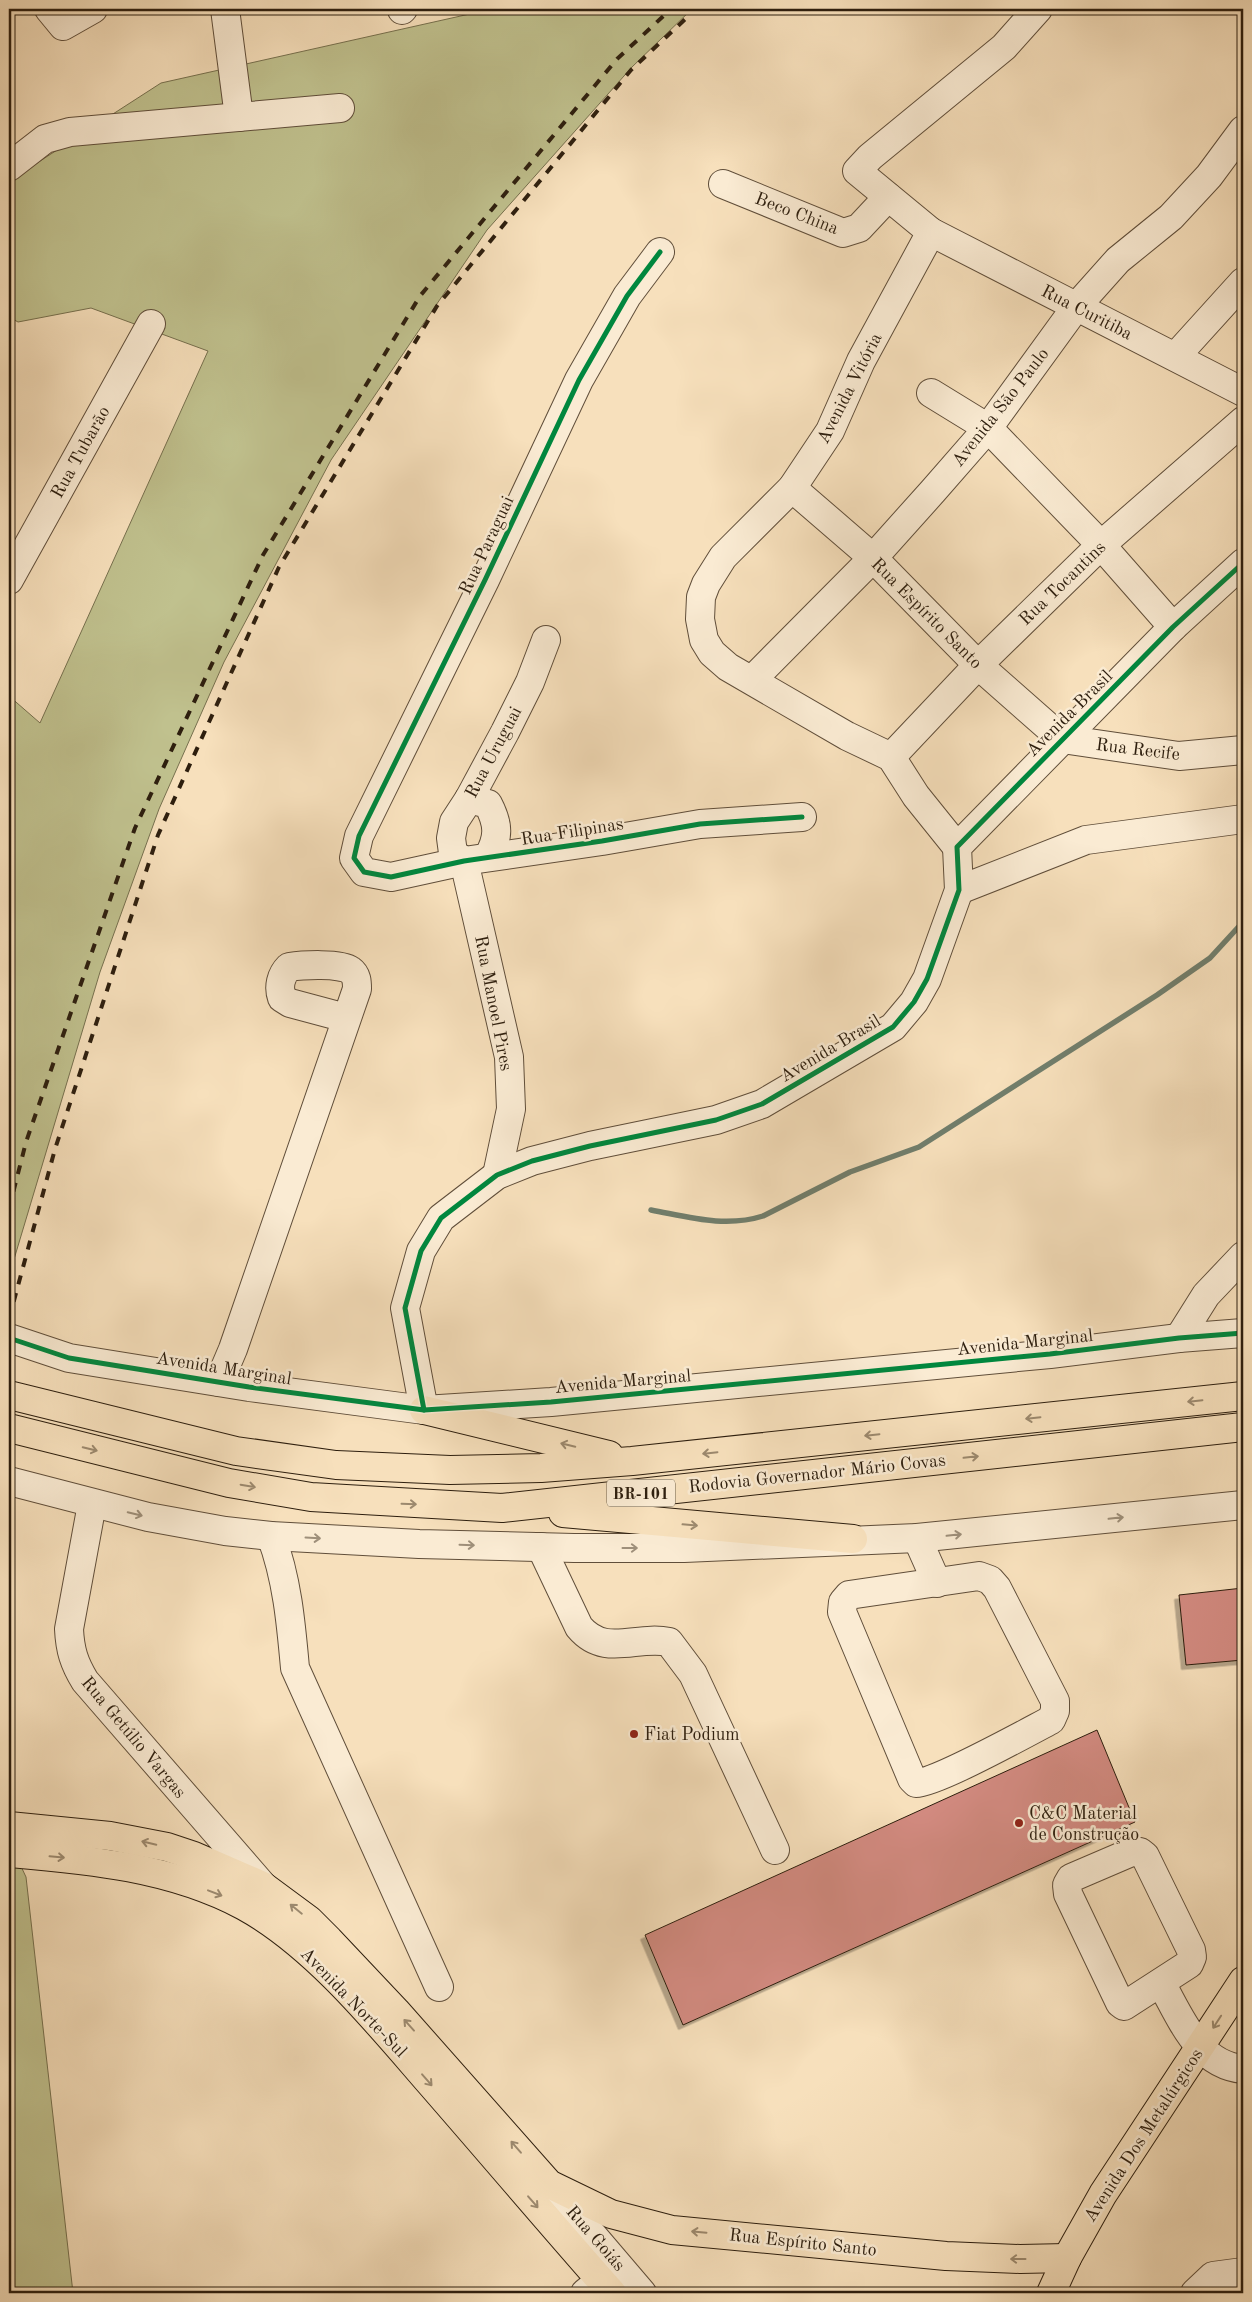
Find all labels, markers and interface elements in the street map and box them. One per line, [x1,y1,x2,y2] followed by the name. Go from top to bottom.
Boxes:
[752,190,841,238] street label: Beco China
[1038,282,1135,344] street label: Rua Curitiba
[814,330,886,447] street label: Avenida Vitória
[949,345,1053,470] street label: Avenida São Paulo
[48,403,114,502] street label: Rua Tubarão
[456,493,518,597] street label: Rua Paraguai
[1016,538,1109,629] street label: Rua Tocantins
[867,555,985,673] street label: Rua Espírito Santo
[1023,667,1116,760] street label: Avenida Brasil
[462,704,525,801] street label: Rua Uruguai
[1095,736,1181,764] street label: Rua Recife
[519,815,625,849] street label: Rua Filipinas
[471,934,515,1073] street label: Rua Manoel Pires
[777,1012,884,1086] street label: Avenida Brasil
[956,1327,1094,1359] street label: Avenida Marginal
[155,1349,293,1389] street label: Avenida Marginal
[554,1367,692,1397] street label: Avenida Marginal
[1187,1396,1203,1406] one-way arrow
[1025,1414,1041,1423] one-way arrow
[864,1431,880,1440] one-way arrow
[561,1440,577,1449] one-way arrow
[81,1445,97,1454] one-way arrow
[702,1448,718,1457] one-way arrow
[688,1452,947,1496] street label: Rodovia Governador Mário Covas
[963,1452,979,1462] one-way arrow
[607,1480,675,1506] road number: BR-101
[239,1482,255,1492] one-way arrow
[400,1499,417,1509] one-way arrow
[126,1510,142,1519] one-way arrow
[1108,1513,1124,1523] one-way arrow
[681,1520,697,1529] one-way arrow
[946,1530,962,1539] one-way arrow
[304,1533,320,1543] one-way arrow
[459,1540,475,1550] one-way arrow
[622,1543,638,1553] one-way arrow
[77,1673,189,1802] street label: Rua Getúlio Vargas
[644,1726,740,1744] place label: Fiat Podium
[628,1728,640,1740] marker: Fiat Podium
[1029,1805,1139,1844] place label: C&C Material de Construção
[1013,1817,1025,1829] marker: C&C Material de Construção
[141,1838,157,1847] one-way arrow
[49,1853,65,1862] one-way arrow
[207,1889,222,1898] one-way arrow
[289,1903,302,1914] one-way arrow
[297,1944,410,2061] street label: Avenida Norte-Sul
[1211,2014,1221,2028] one-way arrow
[403,2018,415,2031] one-way arrow
[1081,2045,1207,2226] street label: Avenida Dos Metalúrgicos
[421,2073,433,2086] one-way arrow
[511,2140,522,2153] one-way arrow
[527,2196,539,2209] one-way arrow
[562,2203,628,2275] street label: Rua Goiás
[728,2226,878,2260] street label: Rua Espírito Santo
[691,2227,707,2237] one-way arrow
[1010,2254,1026,2264] one-way arrow

